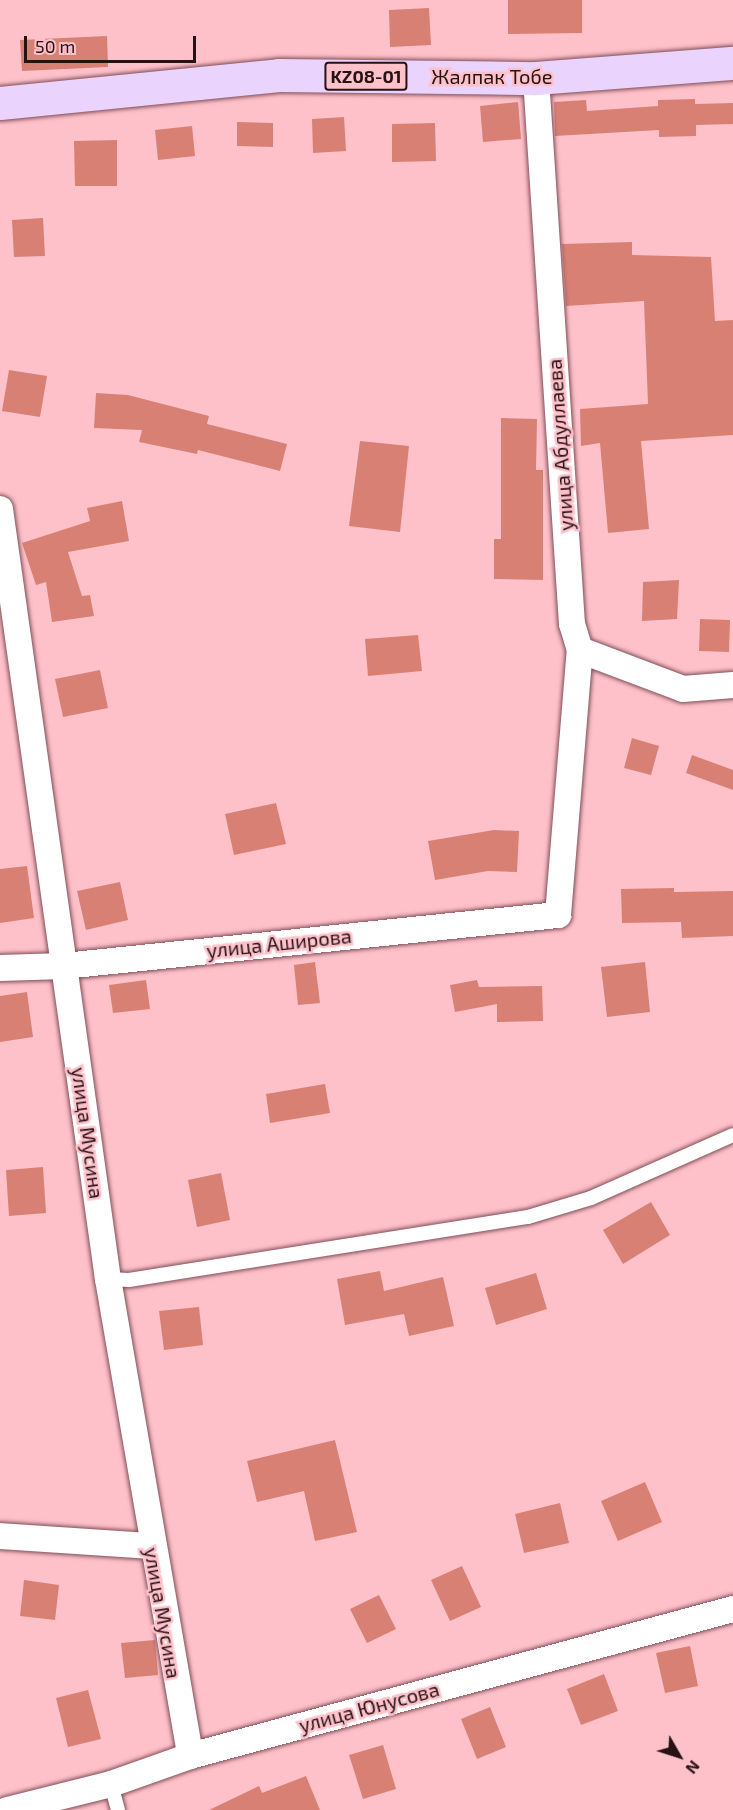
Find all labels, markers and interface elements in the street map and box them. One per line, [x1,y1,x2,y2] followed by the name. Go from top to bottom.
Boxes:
[27,24,200,62] scale bar
[35,35,75,57] text: 50 m
[324,61,408,91] road number: KZ08-01
[431,64,553,88] street label: Жалпак Тобе
[542,358,578,532] street label: улица Абдуллаева
[205,923,353,963] street label: улица Аширова
[67,1066,109,1200] street label: улица Мусина
[140,1546,186,1680] street label: улица Мусина
[296,1677,442,1737] street label: улица Юнусова
[649,1726,709,1786] north arrow
[682,1757,704,1778] text: N

